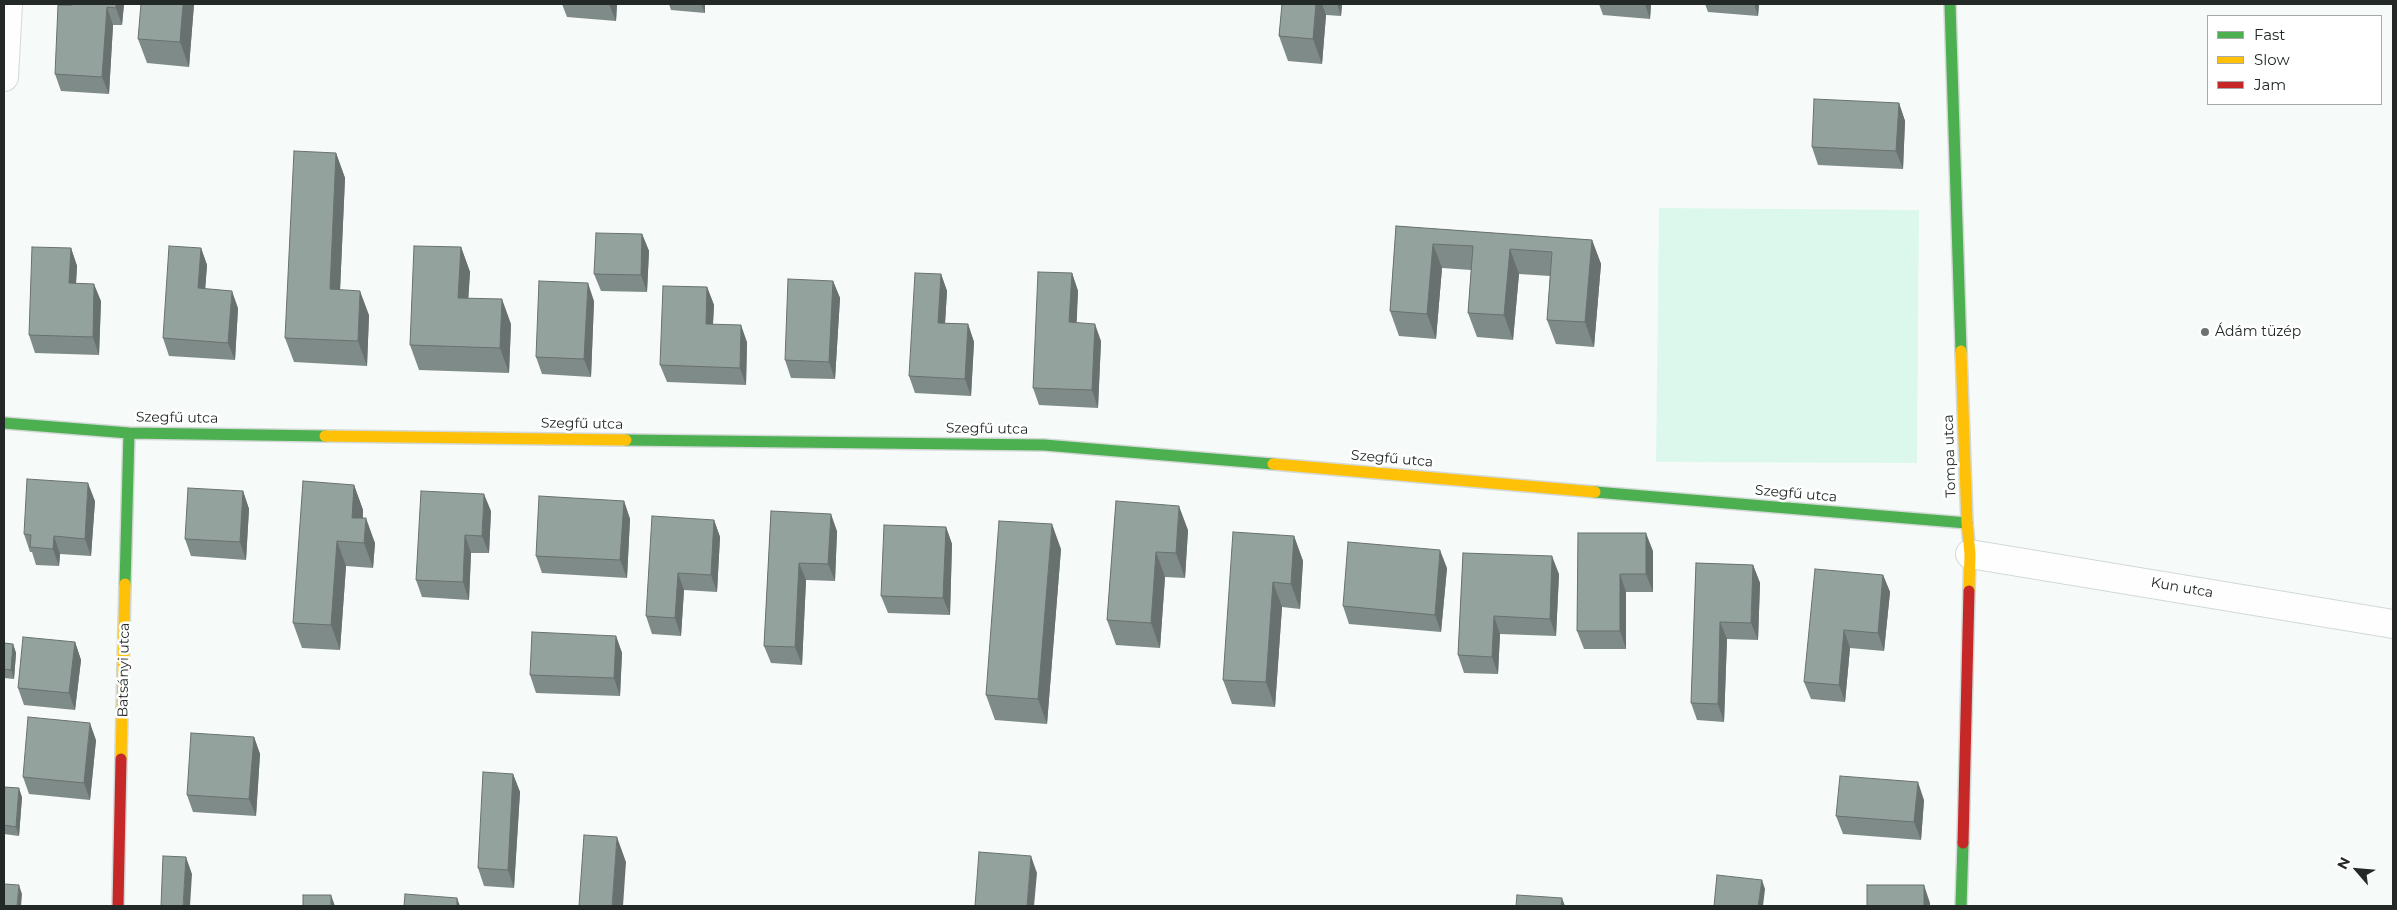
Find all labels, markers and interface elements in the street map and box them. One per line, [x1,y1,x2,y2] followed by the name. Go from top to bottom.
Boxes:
[2207,15,2382,105] legend
[2254,25,2285,44] text: Fast
[2254,50,2290,69] text: Slow
[2254,75,2286,94] text: Jam
[2215,324,2301,340] place label: Ádám tüzép
[2199,326,2211,338] marker: Ádám tüzép
[136,409,218,427] street label: Szegfű utca
[1940,414,1960,498] street label: Tompa utca
[541,415,623,433] street label: Szegfű utca
[946,420,1028,438] street label: Szegfű utca
[1350,447,1434,471] street label: Szegfű utca
[1754,482,1838,506] street label: Szegfű utca
[2149,574,2215,602] street label: Kun utca
[115,622,133,718] street label: Batsányi utca
[2332,845,2382,895] north arrow
[2333,854,2354,872] text: N

